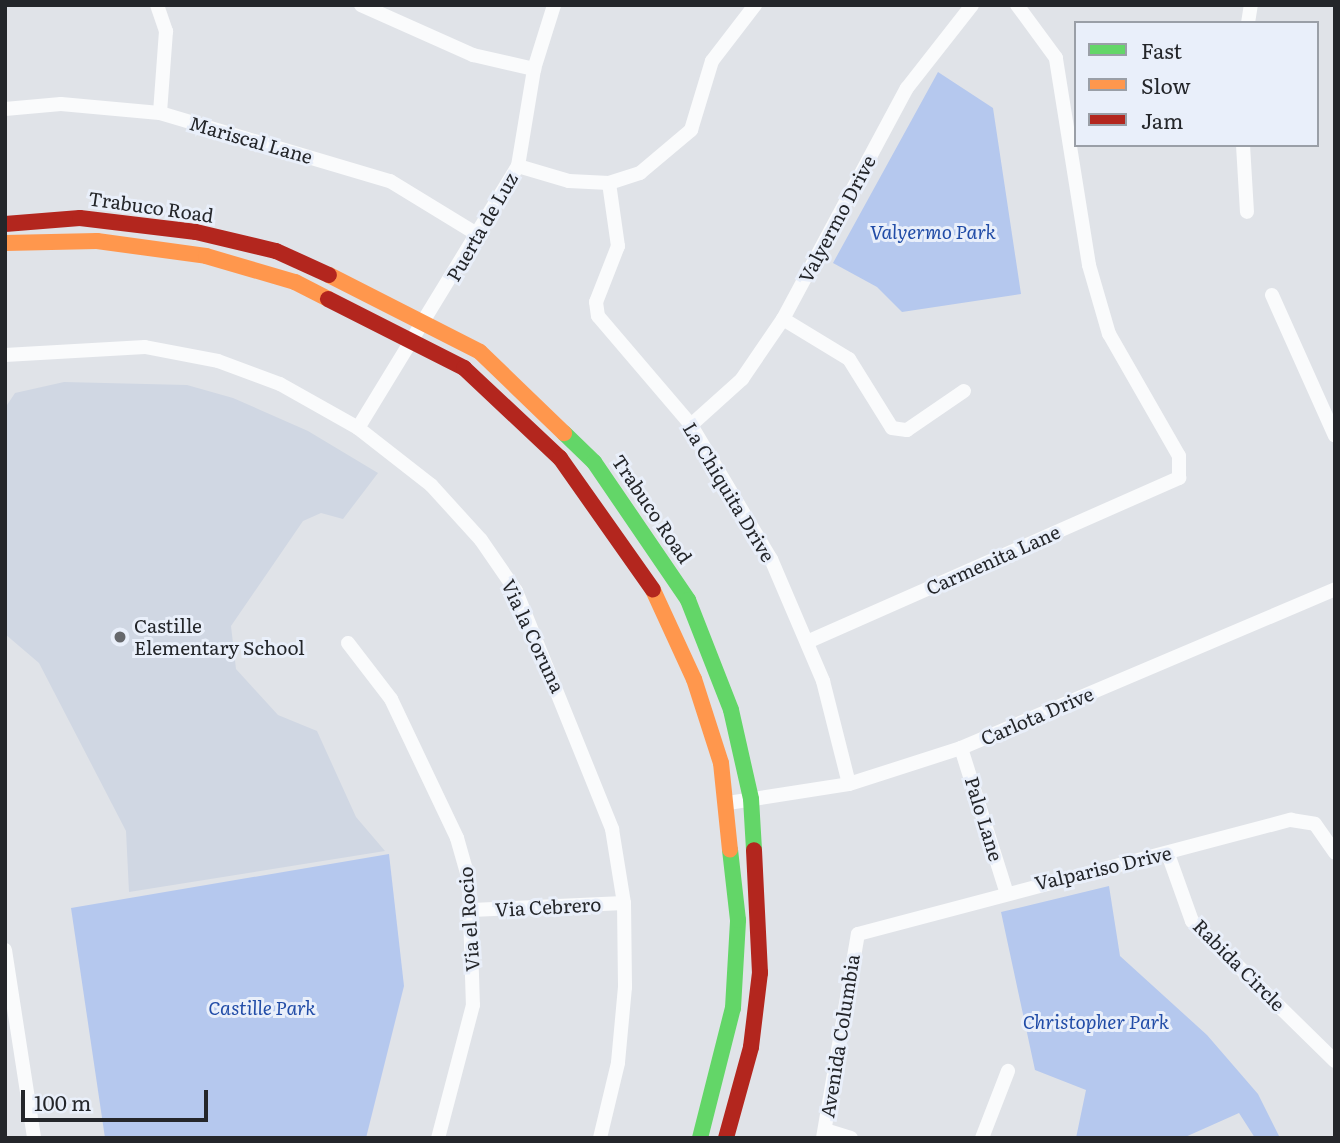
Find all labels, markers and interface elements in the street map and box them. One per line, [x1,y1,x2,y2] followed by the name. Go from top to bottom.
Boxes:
[1074,21,1319,147] legend
[1141,34,1182,65] text: Fast
[1141,69,1191,100] text: Slow
[1141,104,1183,135] text: Jam
[187,112,315,168] street label: Mariscal Lane
[794,151,880,287] street label: Valyermo Drive
[442,169,522,285] street label: Puerta de Luz
[87,187,215,227] street label: Trabuco Road
[870,221,996,243] park label: Valyermo Park
[678,418,780,566] street label: La Chiquita Drive
[607,450,697,568] street label: Trabuco Road
[922,520,1064,600] street label: Carmenita Lane
[497,576,569,696] street label: Via la Coruna
[134,615,305,659] place label: Castille Elementary School
[112,629,128,645] marker: Castille Elementary School
[977,682,1097,750] street label: Carlota Drive
[960,774,1008,864] street label: Palo Lane
[1032,841,1174,895] street label: Valpariso Drive
[454,866,484,972] street label: Via el Rocio
[494,893,602,921] street label: Via Cebrero
[1188,914,1290,1016] street label: Rabida Circle
[816,952,864,1120] street label: Avenida Columbia
[208,997,316,1019] park label: Castille Park
[1023,1011,1169,1033] park label: Christopher Park
[24,1076,212,1120] scale bar
[34,1086,91,1117] text: 100 m

